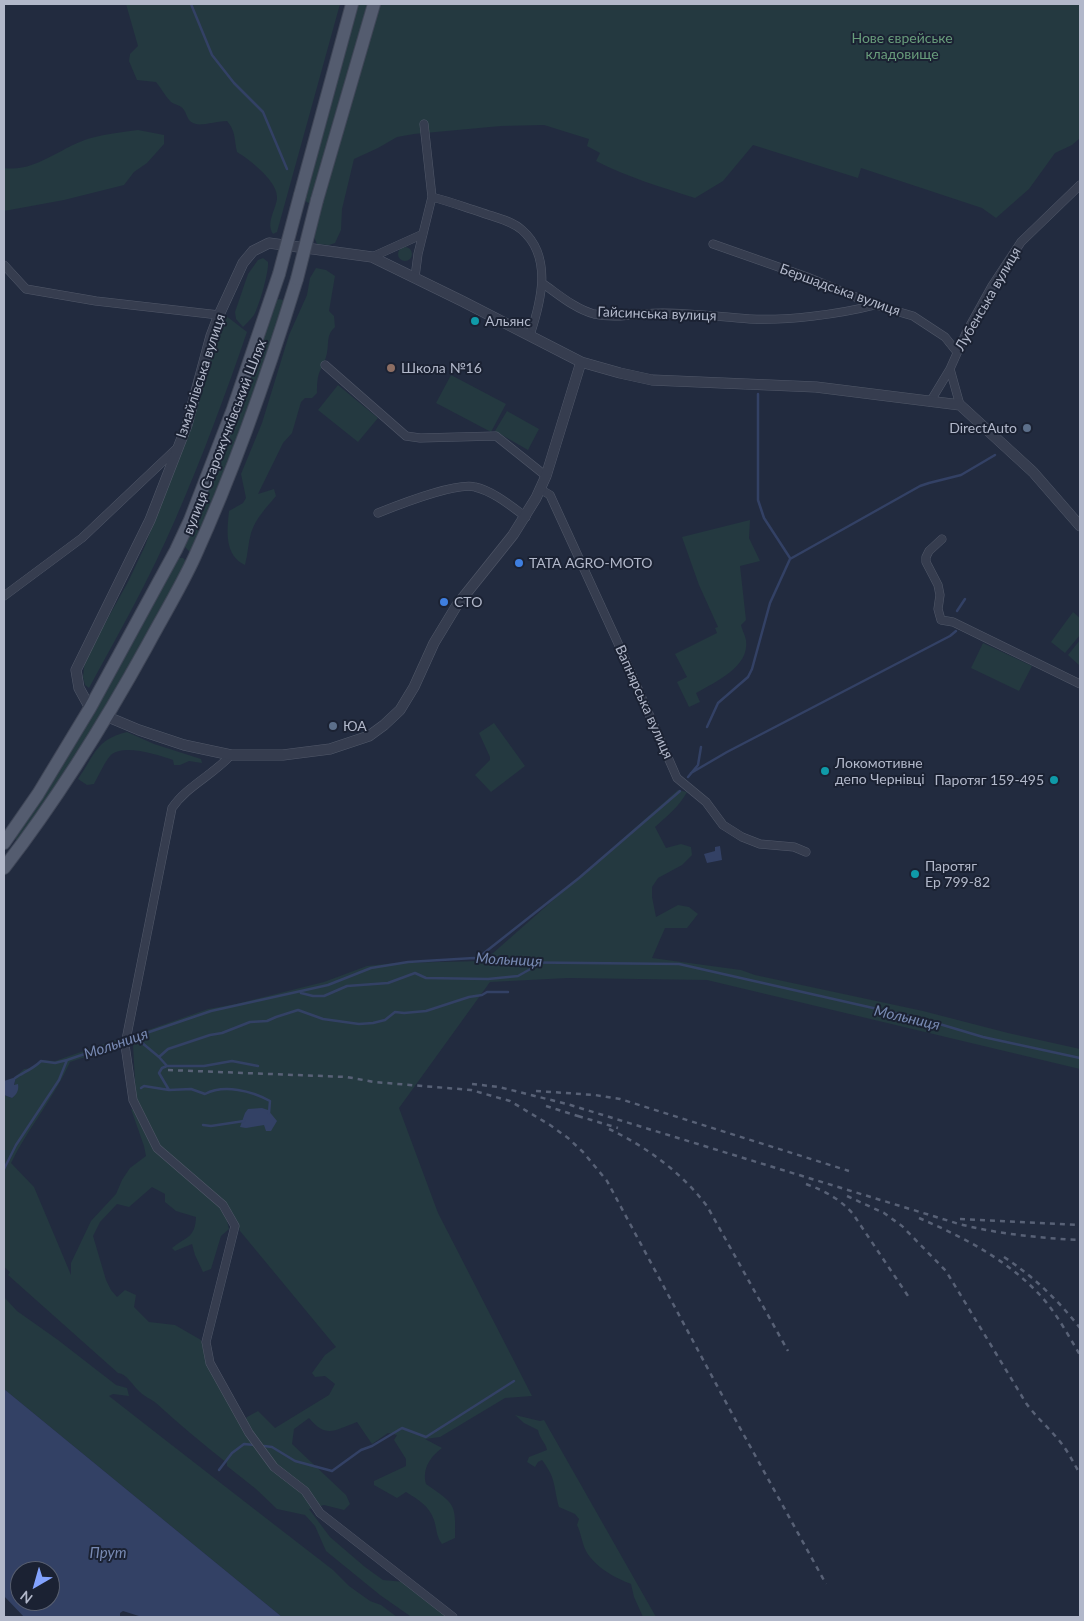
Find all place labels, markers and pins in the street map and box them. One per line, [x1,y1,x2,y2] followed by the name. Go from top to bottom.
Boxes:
[485,313,531,329] place label: Альянс
[469,315,481,327] marker: Альянс
[401,360,482,376] place label: Школа №16
[385,362,397,374] marker: Школа №16
[949,420,1017,436] place label: DirectAuto
[1021,422,1033,434] marker: DirectAuto
[529,555,652,571] place label: TATA AGRO-MOTO
[513,557,525,569] marker: TATA AGRO-MOTO
[454,594,482,610] place label: СТО
[438,596,450,608] marker: СТО
[343,718,367,734] place label: ЮА
[327,720,339,732] marker: ЮА
[835,755,925,788] place label: Локомотивне депо Чернівці
[819,765,831,777] marker: Локомотивне депо Чернівці
[935,772,1044,788] place label: Паротяг 159-495
[1048,774,1060,786] marker: Паротяг 159-495
[925,858,990,890] place label: Паротяг Ер 799-82
[909,868,921,880] marker: Паротяг Ер 799-82

